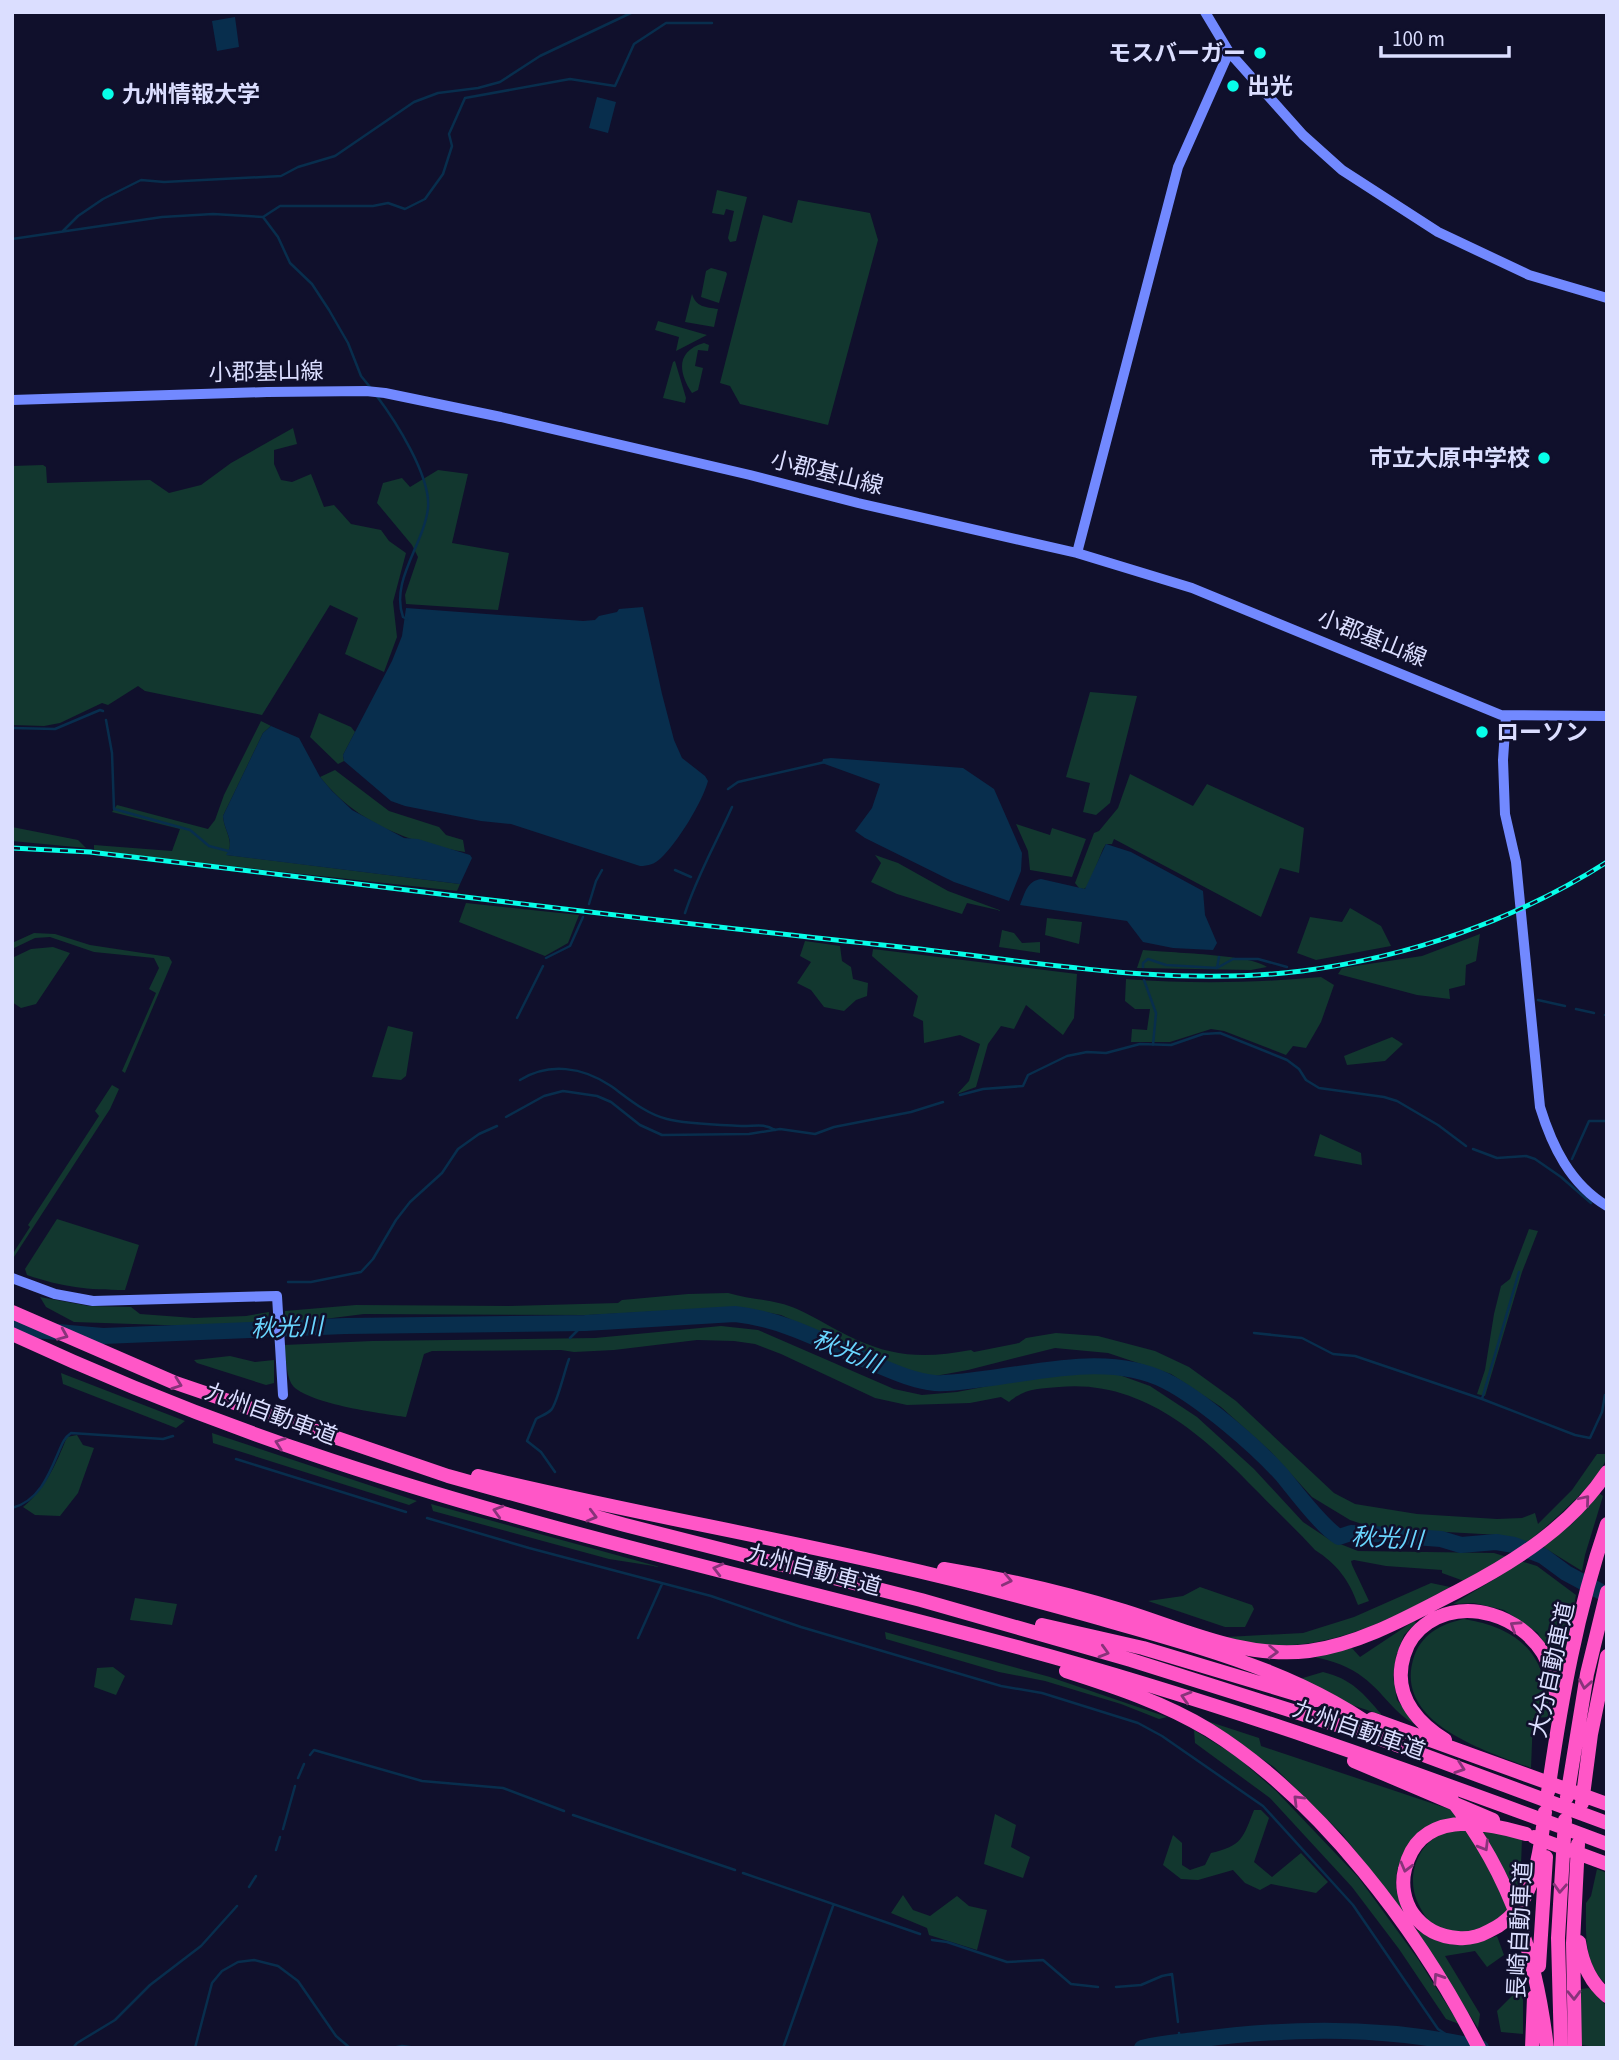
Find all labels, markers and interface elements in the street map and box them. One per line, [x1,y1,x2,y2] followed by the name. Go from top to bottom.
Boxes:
[1381,14,1509,58] scale bar
[1392,24,1445,54] text: 100 m
[1108,37,1246,70] place label: モスバーガー
[1252,45,1268,61] marker: モスバーガー
[1247,70,1293,103] place label: 出光
[122,78,260,111] place label: 九州情報大学
[1225,78,1241,94] marker: 出光
[100,86,116,102] marker: 九州情報大学
[208,354,324,390] street label: 小郡基山線
[1369,442,1530,475] place label: 市立大原中学校
[767,443,887,503] street label: 小郡基山線
[1536,450,1552,466] marker: 市立大原中学校
[1313,601,1431,675] street label: 小郡基山線
[1496,716,1588,749] place label: ローソン
[1474,724,1490,740] marker: ローソン
[250,1309,327,1347] water label: 秋光川
[807,1322,890,1383] water label: 秋光川
[56,1327,68,1341] one-way arrow
[171,1375,183,1389] one-way arrow
[201,1375,341,1453] street label: 九州自動車道
[275,1437,287,1451] one-way arrow
[1577,1495,1590,1507] one-way arrow
[492,1504,504,1519] one-way arrow
[586,1508,598,1522] one-way arrow
[1350,1520,1427,1559] water label: 秋光川
[743,1536,885,1604] street label: 九州自動車道
[712,1562,724,1577] one-way arrow
[1000,1571,1012,1586] one-way arrow
[1522,1599,1582,1741] street label: 大分自動車道
[1510,1621,1523,1634] one-way arrow
[1098,1644,1110,1658] one-way arrow
[1268,1644,1278,1660] one-way arrow
[1579,1678,1594,1690] one-way arrow
[1180,1691,1192,1706] one-way arrow
[1288,1692,1430,1768] street label: 九州自動車道
[1454,1760,1466,1774] one-way arrow
[1293,1795,1306,1808] one-way arrow
[1475,1839,1488,1852] one-way arrow
[1500,1860,1540,2000] street label: 長崎自動車道
[1400,1861,1415,1873] one-way arrow
[1553,1883,1568,1894] one-way arrow
[1434,1973,1447,1986] one-way arrow
[1566,1990,1581,2001] one-way arrow

